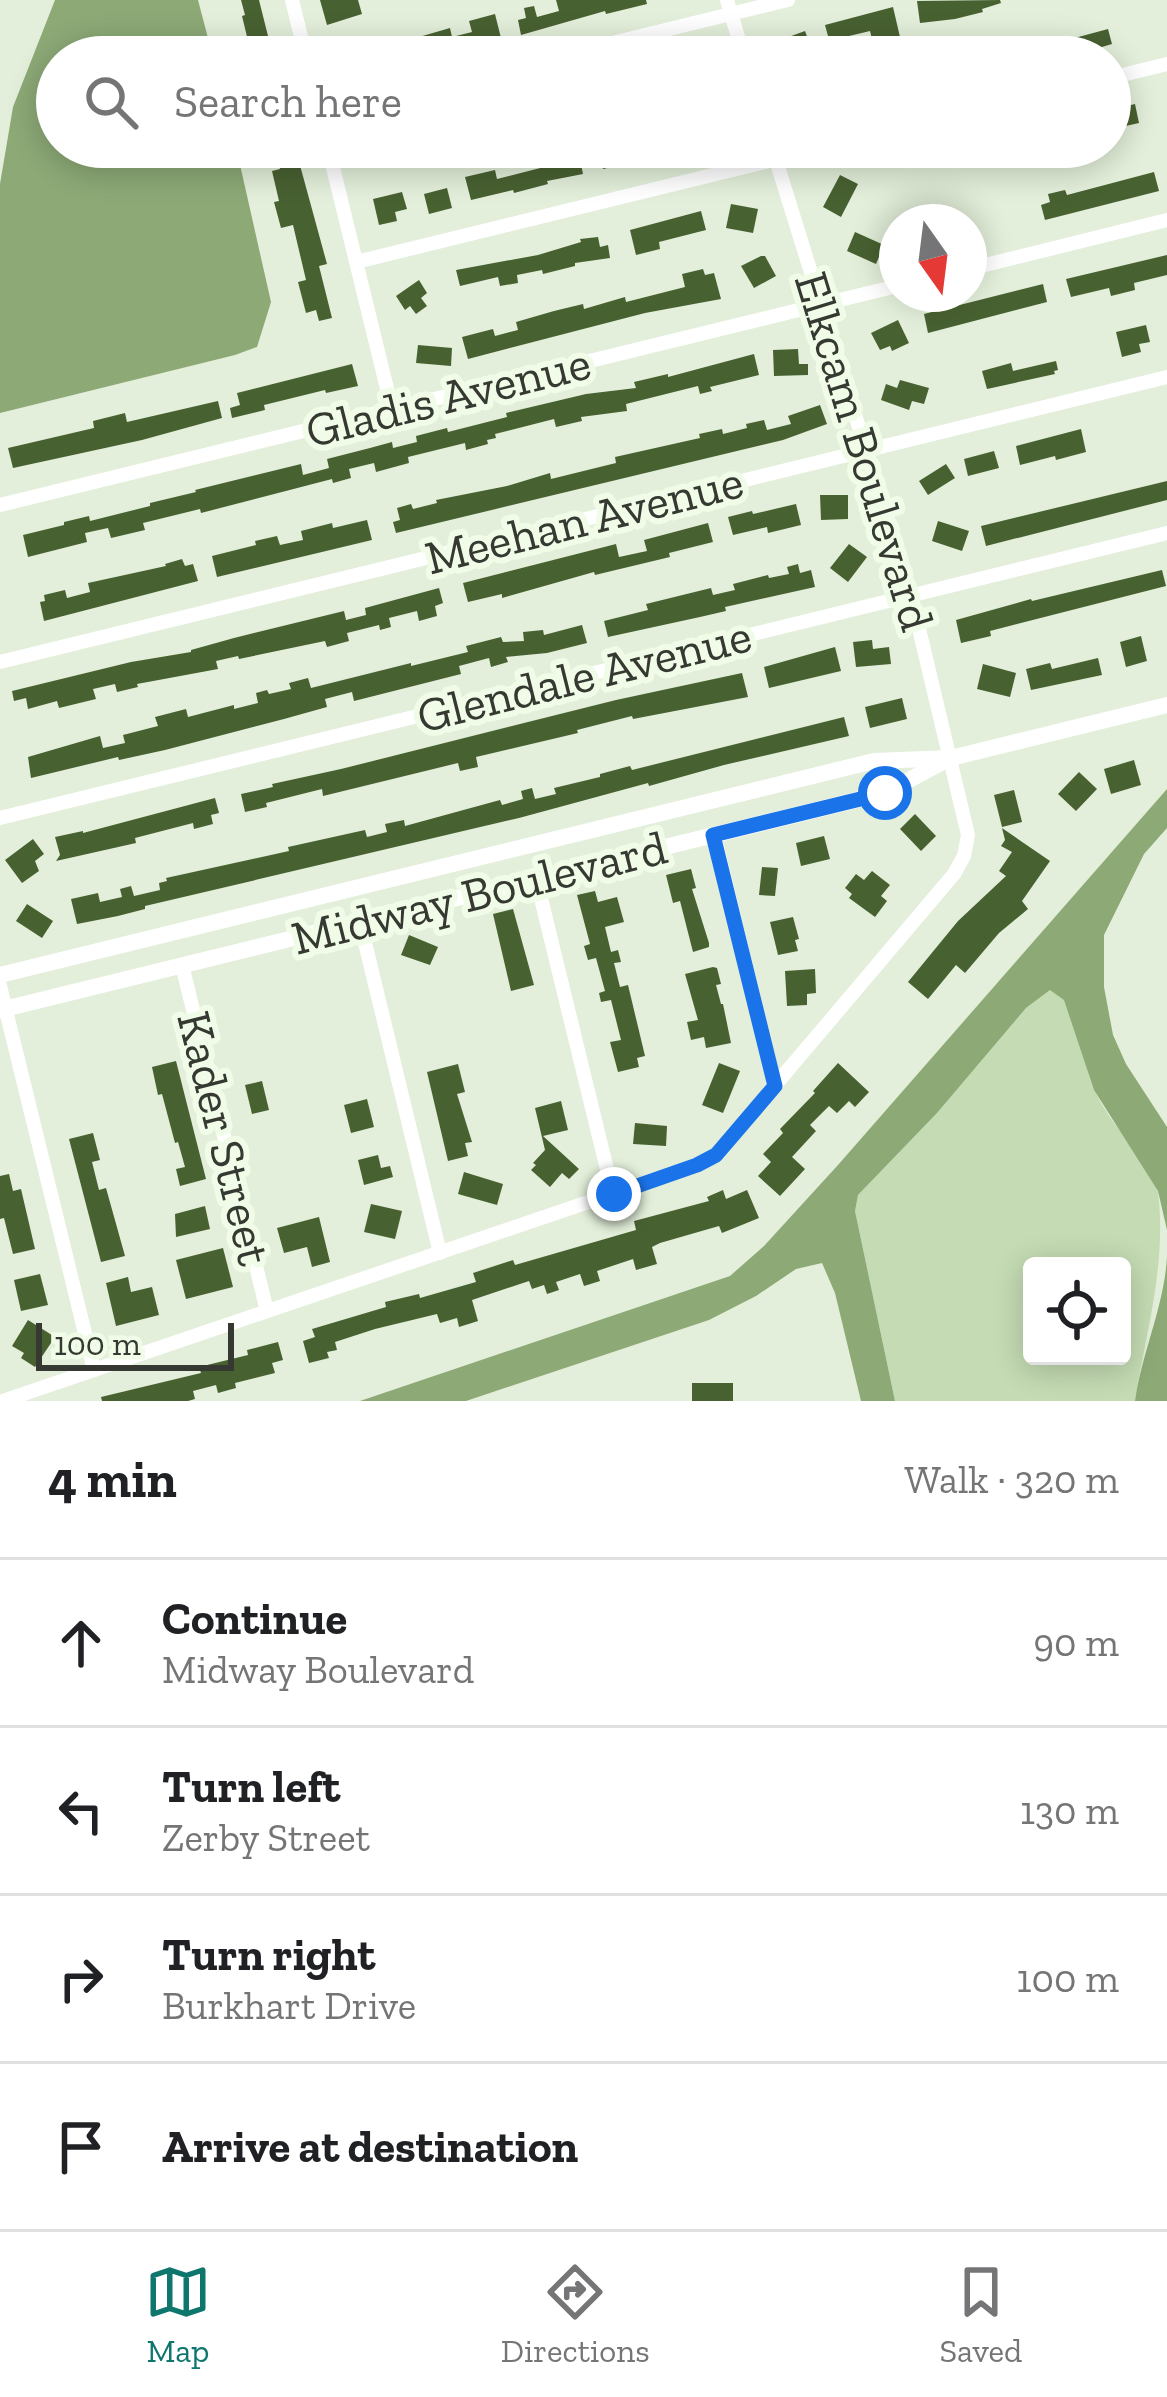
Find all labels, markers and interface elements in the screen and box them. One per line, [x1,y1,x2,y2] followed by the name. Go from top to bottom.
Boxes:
[36,36,1131,168] search box
[78,69,144,135] icon: search
[174,75,402,129] text: Search here
[879,204,987,312] north arrow
[783,265,946,637] street label: Elkcam Boulevard
[300,334,596,459] street label: Gladis Avenue
[419,452,749,587] street label: Meehan Avenue
[411,606,757,745] street label: Glendale Avenue
[858,766,912,820] route start
[286,818,672,967] street label: Midway Boulevard
[165,1005,284,1271] street label: Kader Street
[587,1167,641,1221] route end
[1023,1257,1131,1365] map controls
[1023,1257,1131,1365] button: locate
[36,1317,234,1370] scale bar
[54,1324,141,1363] text: 100 m
[48,1449,177,1510] text: 4 min
[904,1456,1119,1503] text: Walk · 320 m
[162,1592,347,1646] text: Continue
[48,1610,114,1676] icon: ahead
[1033,1619,1119,1666] text: 90 m
[162,1646,474,1693] text: Midway Boulevard
[162,1760,340,1814] text: Turn left
[48,1778,114,1844] icon: left
[1020,1787,1119,1834] text: 130 m
[162,1814,370,1861] text: Zerby Street
[162,1928,375,1982] text: Turn right
[48,1946,114,2012] icon: right
[1017,1955,1119,2002] text: 100 m
[162,1982,416,2029] text: Burkhart Drive
[48,2114,114,2180] icon: arrive
[162,2120,578,2174] text: Arrive at destination
[145,2259,211,2370] tab: Map
[501,2259,650,2370] tab: Directions
[939,2259,1022,2370] tab: Saved

